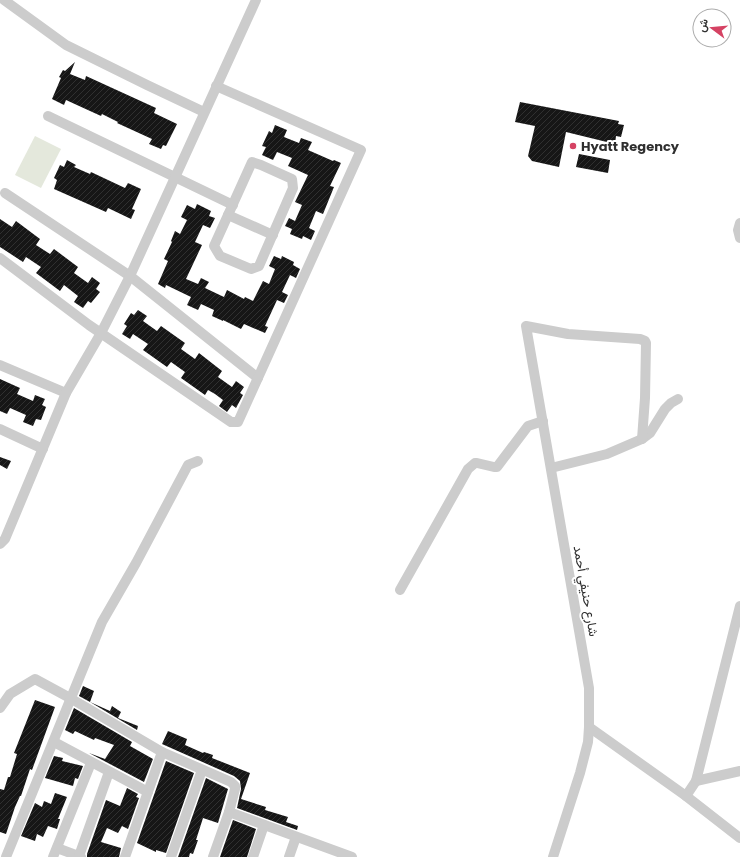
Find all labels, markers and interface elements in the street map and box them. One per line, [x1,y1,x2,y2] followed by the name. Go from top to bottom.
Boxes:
[692,8,732,48] north arrow
[693,17,712,34] text: ش
[581,137,680,156] place label: Hyatt Regency
[568,141,578,151] marker: Hyatt Regency
[568,544,603,638] street label: شارع حنيفي أحمد

